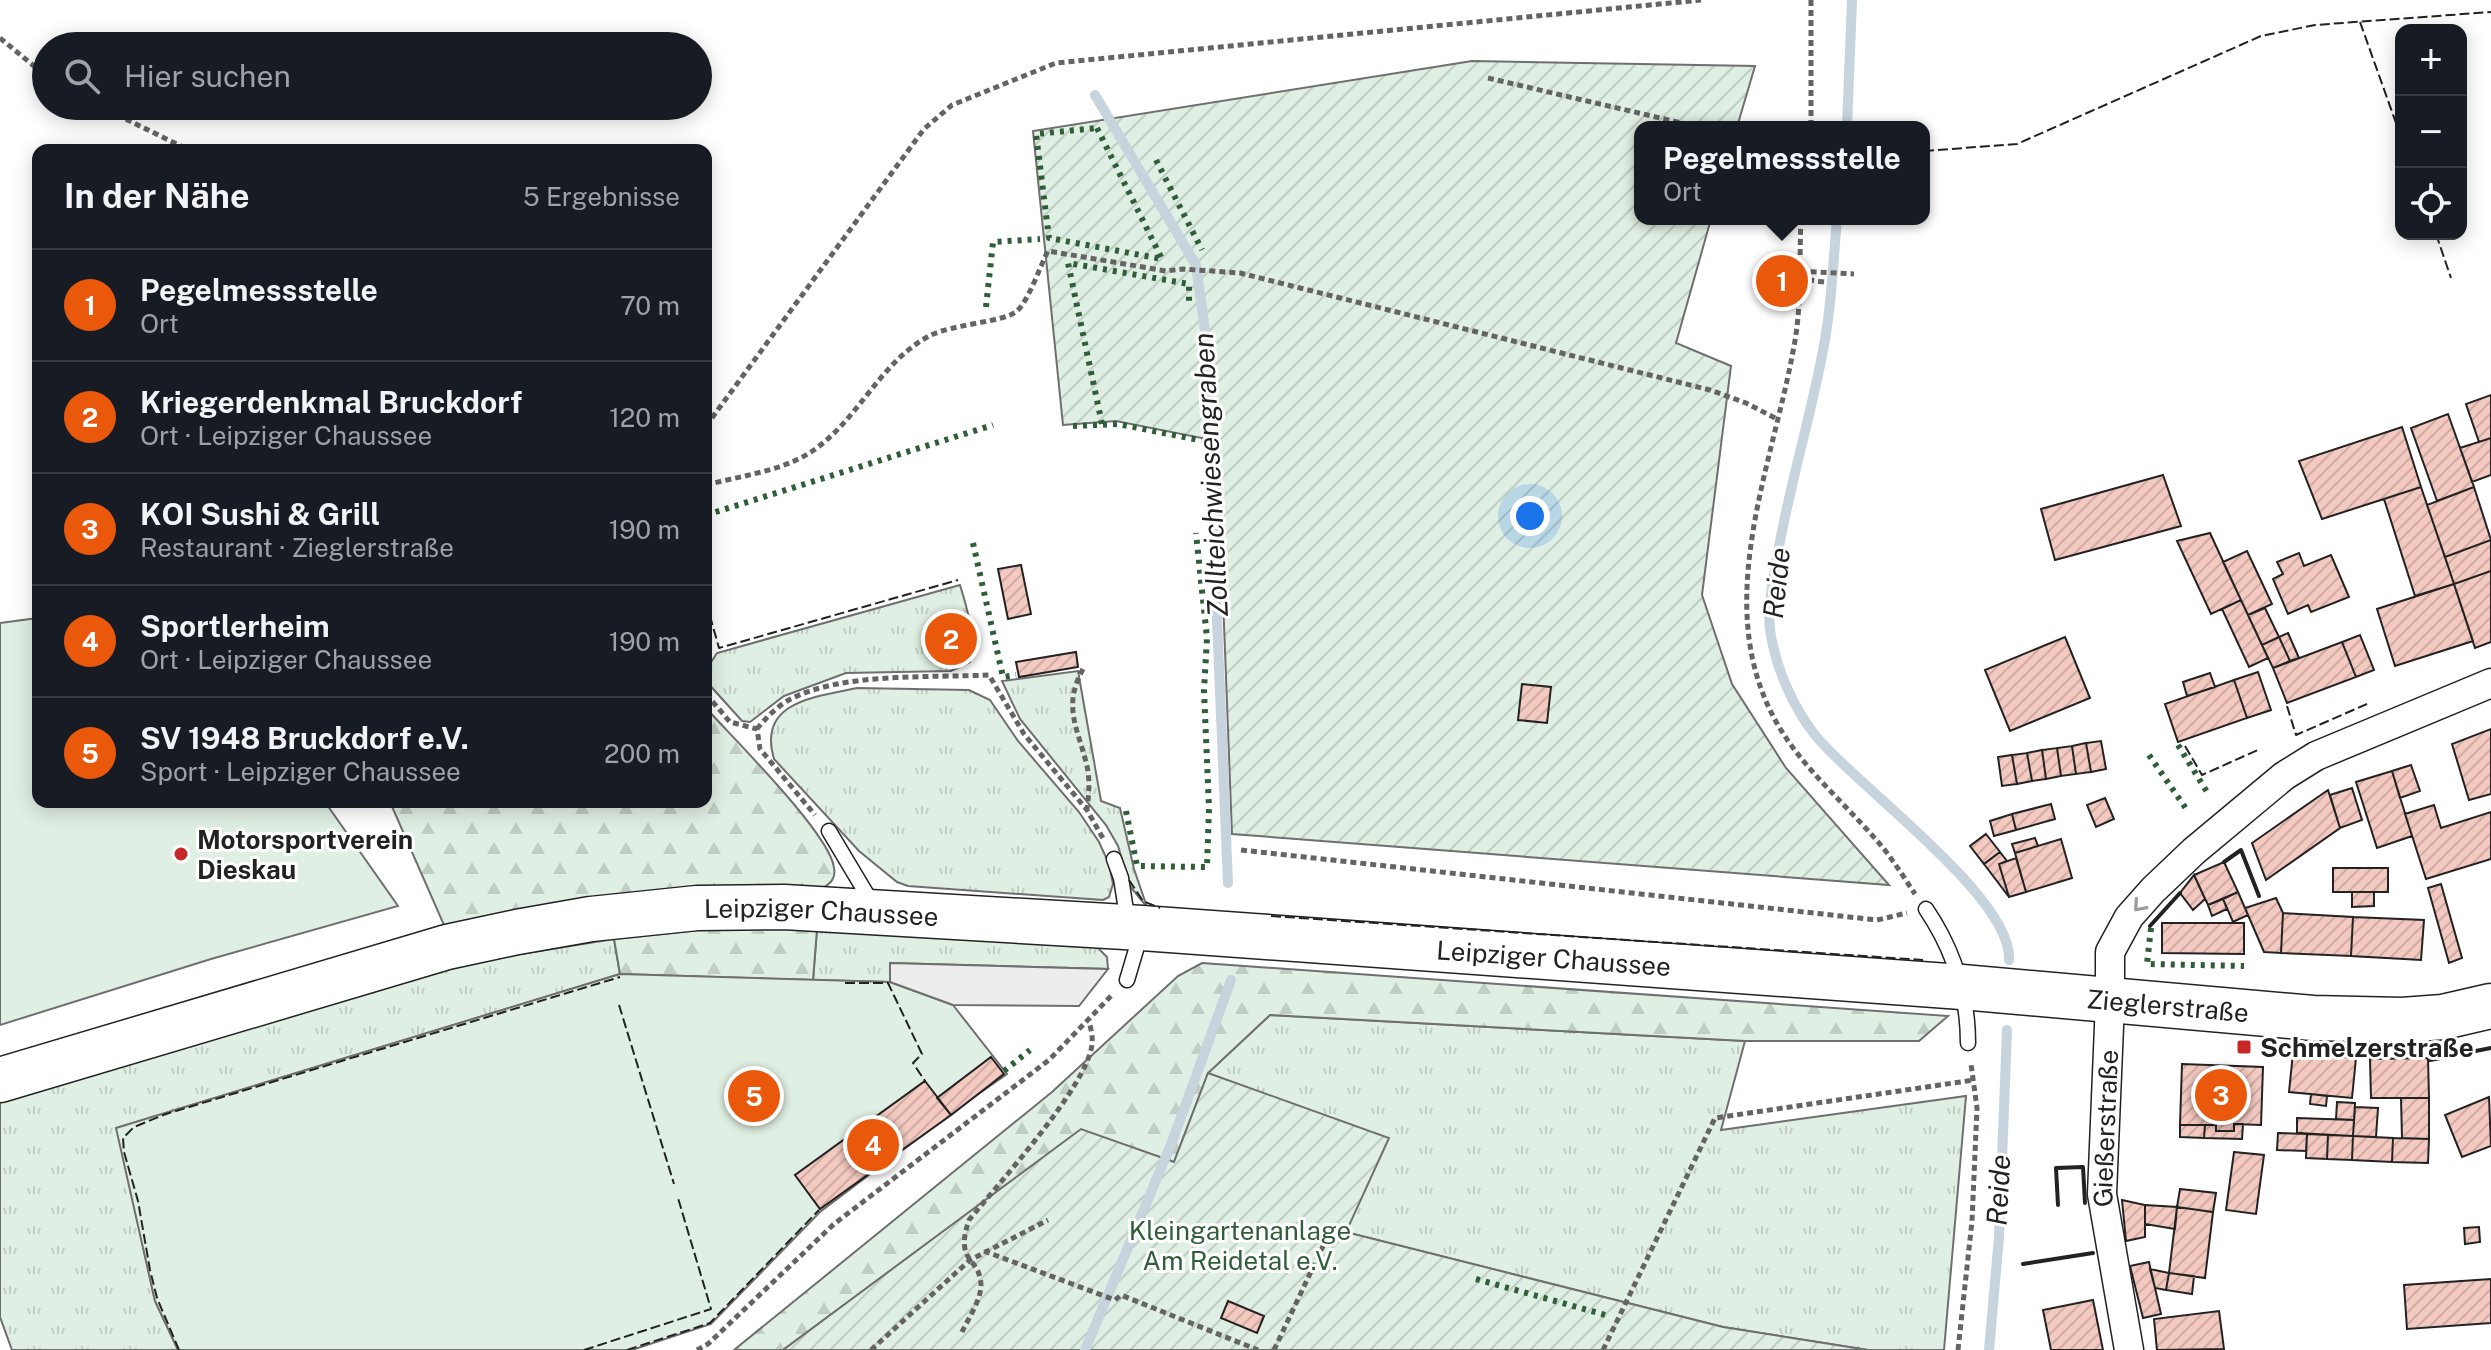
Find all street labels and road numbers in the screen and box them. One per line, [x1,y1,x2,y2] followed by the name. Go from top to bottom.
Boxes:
[704,891,939,932] street label: Leipziger Chaussee
[1435,934,1672,982] street label: Leipziger Chaussee
[2085,983,2250,1028] street label: Zieglerstraße
[2086,1049,2124,1210] street label: Gießerstraße

